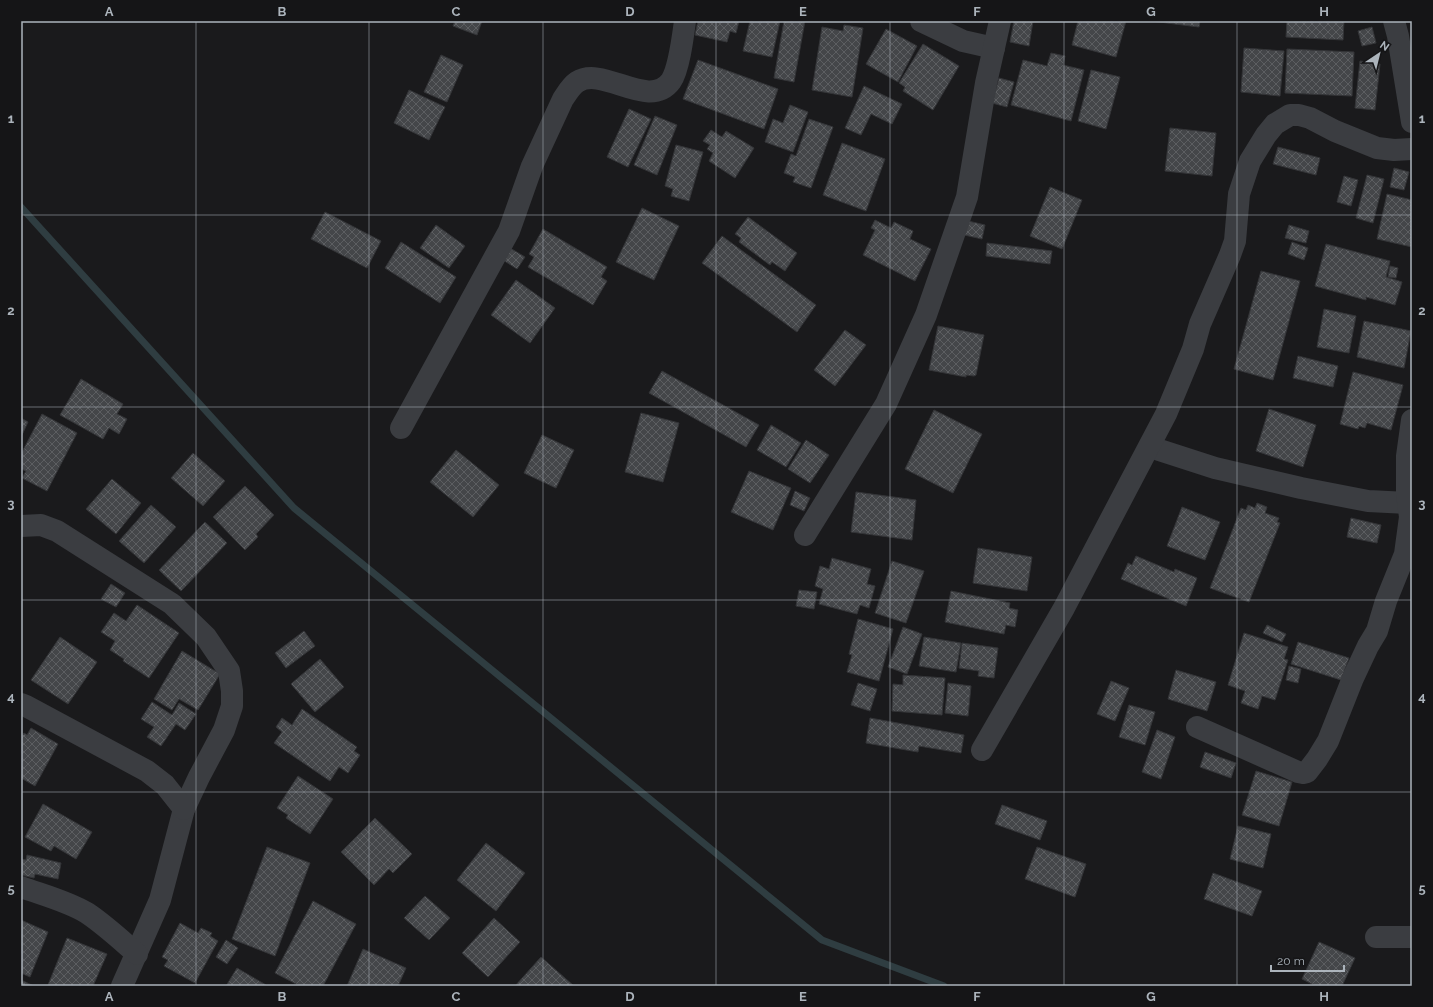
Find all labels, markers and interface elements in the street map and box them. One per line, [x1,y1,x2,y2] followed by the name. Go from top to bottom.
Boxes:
[105,4,114,19] text: A
[278,4,287,19] text: B
[452,4,461,19] text: C
[625,4,635,19] text: D
[799,4,807,19] text: E
[973,4,981,19] text: F
[1146,4,1156,19] text: G
[1319,4,1329,19] text: H
[1359,34,1399,74] north arrow
[1377,38,1392,54] text: N
[8,111,15,126] text: 1
[1419,111,1426,126] text: 1
[7,303,15,318] text: 2
[1418,303,1426,318] text: 2
[7,496,15,511] text: 3
[1418,496,1426,511] text: 3
[7,689,15,704] text: 4
[1418,689,1426,704] text: 4
[7,881,15,896] text: 5
[1418,881,1426,896] text: 5
[1271,947,1344,973] scale bar
[1277,954,1305,968] text: 20 m
[105,989,114,1004] text: A
[278,989,287,1004] text: B
[452,989,461,1004] text: C
[625,989,635,1004] text: D
[799,989,807,1004] text: E
[973,989,981,1004] text: F
[1146,989,1156,1004] text: G
[1319,989,1329,1004] text: H

